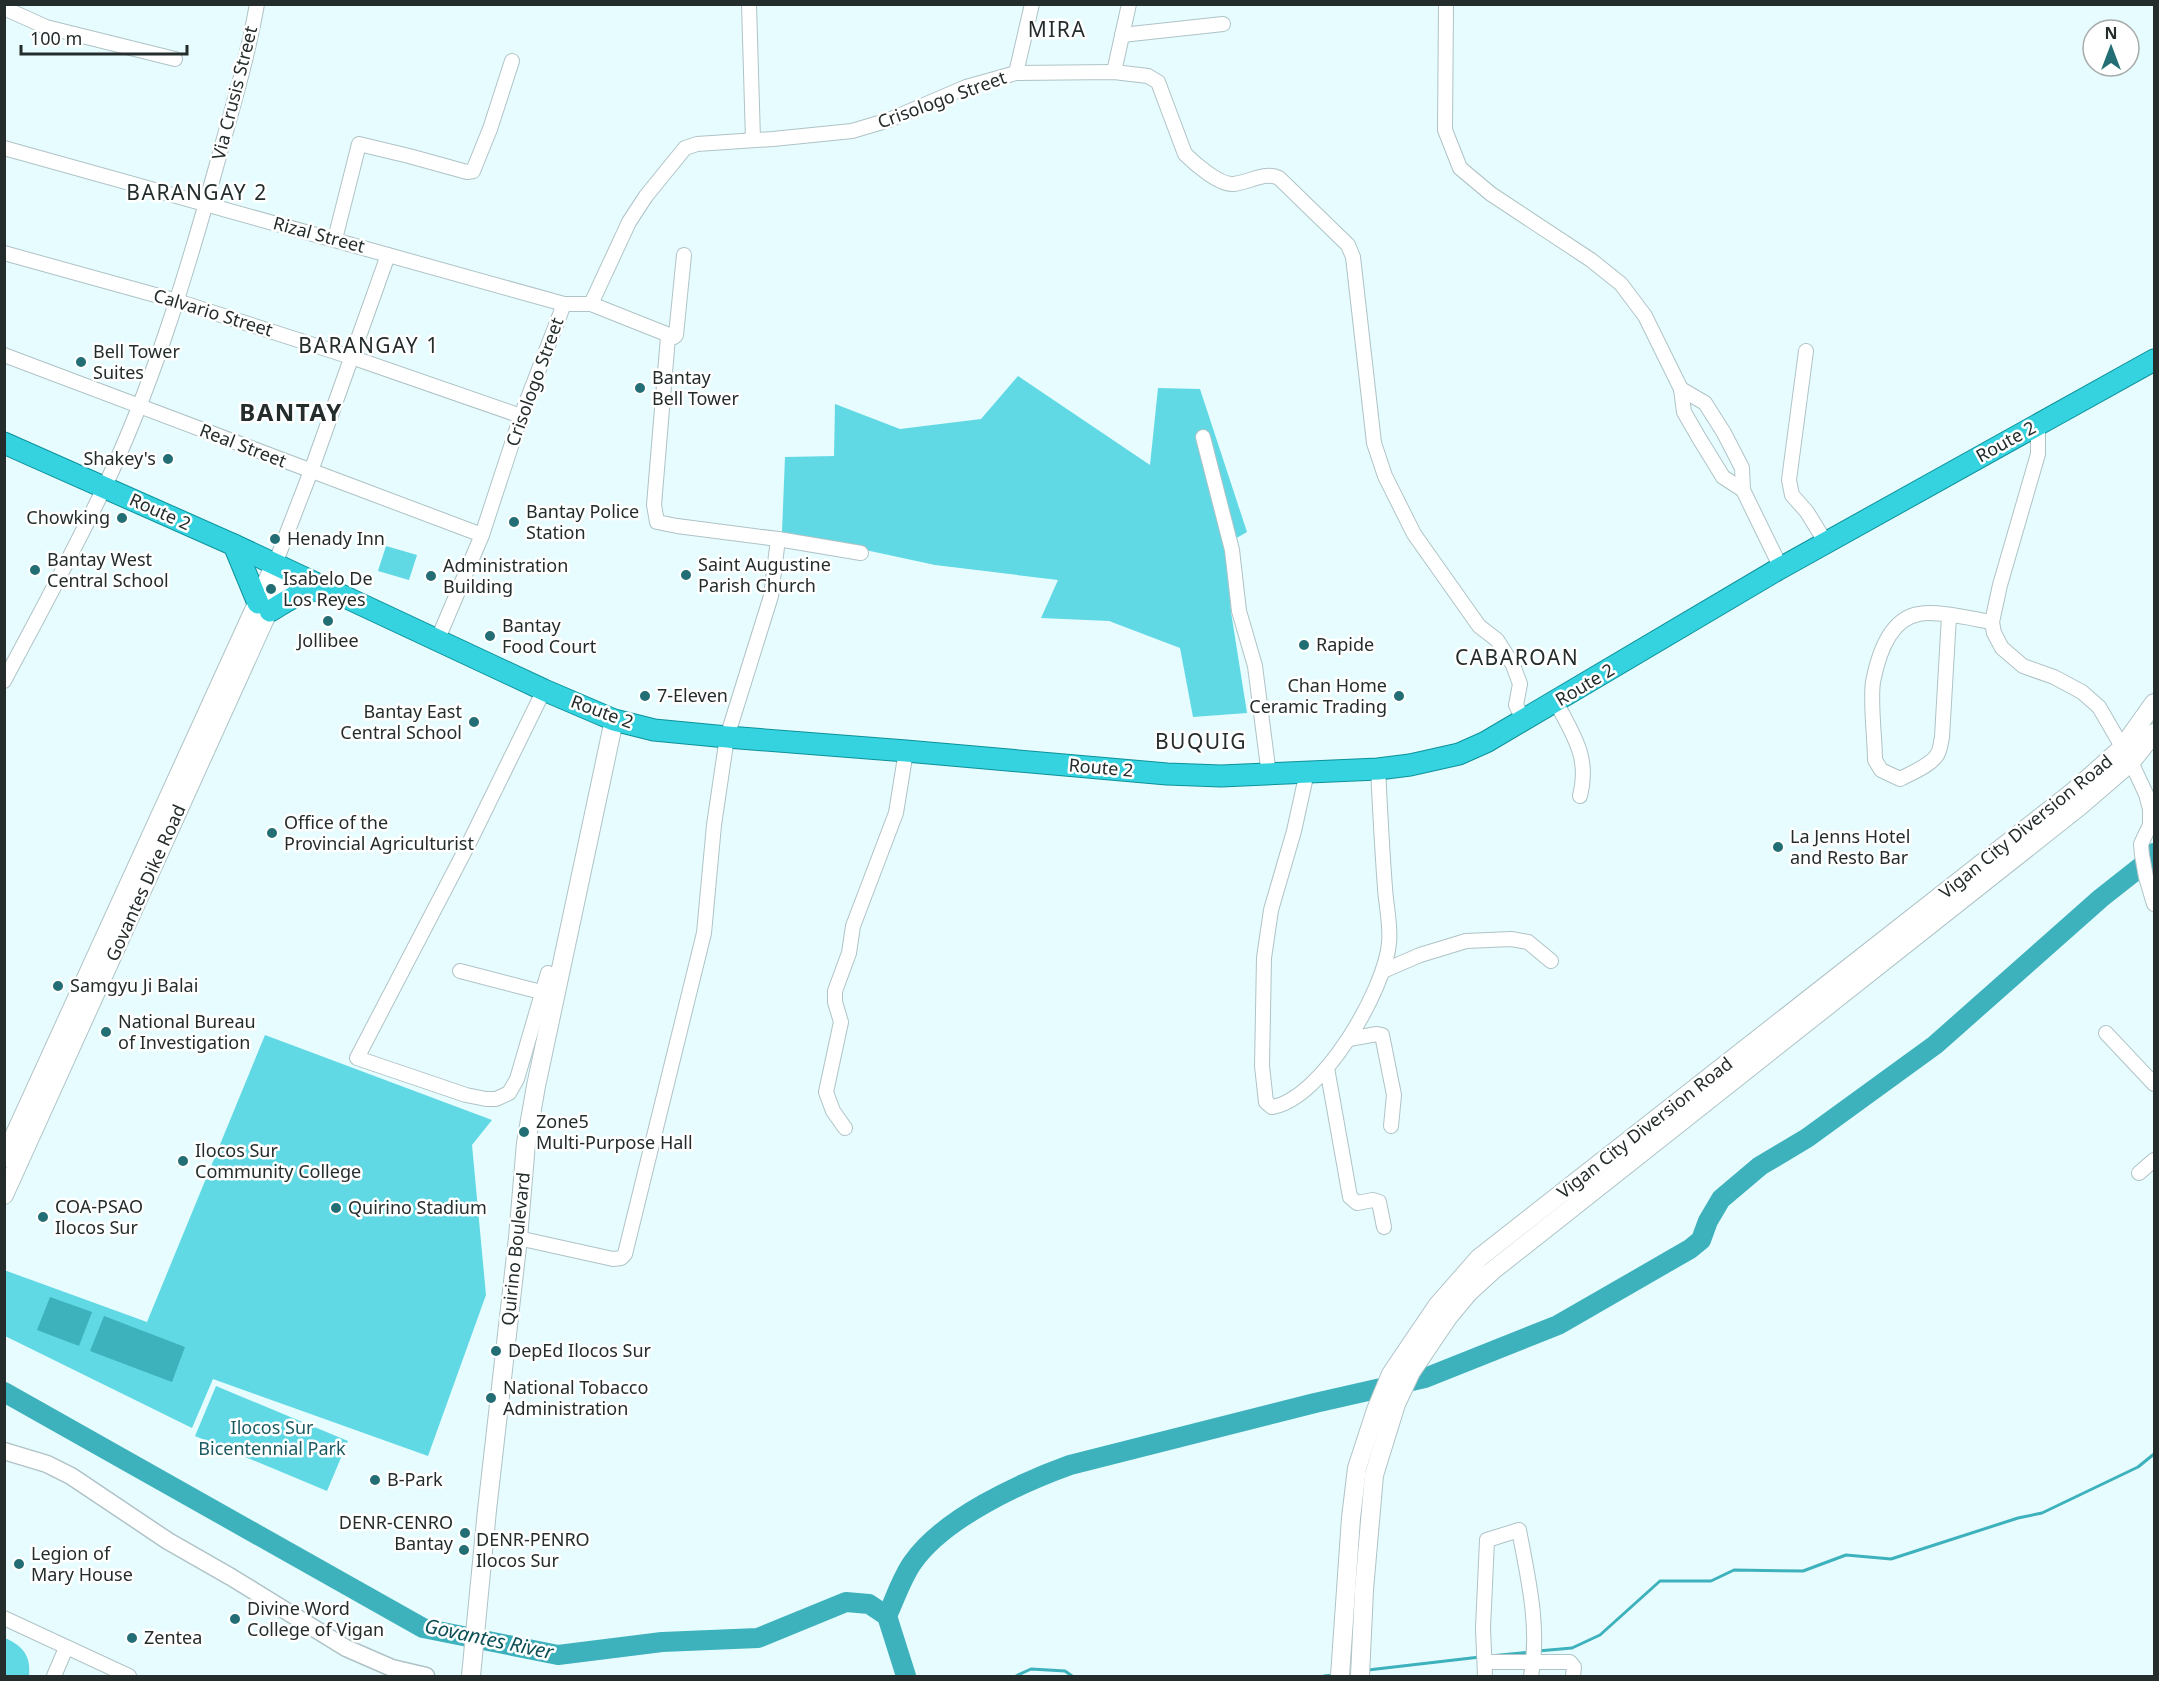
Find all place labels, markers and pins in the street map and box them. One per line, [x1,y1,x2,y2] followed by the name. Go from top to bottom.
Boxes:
[93,339,180,384] place label: Bell Tower Suites
[74,355,88,369] marker: Bell Tower Suites
[652,365,739,410] place label: Bantay Bell Tower
[633,381,647,395] marker: Bantay Bell Tower
[83,446,156,470] place label: Shakey's
[161,452,175,466] marker: Shakey's
[526,499,639,544] place label: Bantay Police Station
[26,505,110,529] place label: Chowking
[115,511,129,525] marker: Chowking
[507,515,521,529] marker: Bantay Police Station
[287,526,385,550] place label: Henady Inn
[268,532,282,546] marker: Henady Inn
[47,547,169,592] place label: Bantay West Central School
[698,552,831,597] place label: Saint Augustine Parish Church
[443,553,568,598] place label: Administration Building
[28,563,42,577] marker: Bantay West Central School
[283,566,373,611] place label: Isabelo De Los Reyes
[679,568,693,582] marker: Saint Augustine Parish Church
[424,569,438,583] marker: Administration Building
[264,582,278,596] marker: Isabelo De Los Reyes
[502,613,597,658] place label: Bantay Food Court
[321,614,335,628] marker: Jollibee
[295,628,359,652] place label: Jollibee
[483,629,497,643] marker: Bantay Food Court
[1316,632,1374,656] place label: Rapide
[1297,638,1311,652] marker: Rapide
[1249,673,1387,718] place label: Chan Home Ceramic Trading
[657,683,728,707] place label: 7-Eleven
[638,689,652,703] marker: 7-Eleven
[1392,689,1406,703] marker: Chan Home Ceramic Trading
[340,699,462,744] place label: Bantay East Central School
[467,715,481,729] marker: Bantay East Central School
[284,810,474,855] place label: Office of the Provincial Agriculturist
[1790,824,1910,869] place label: La Jenns Hotel and Resto Bar
[265,826,279,840] marker: Office of the Provincial Agriculturist
[1771,840,1785,854] marker: La Jenns Hotel and Resto Bar
[70,973,198,997] place label: Samgyu Ji Balai
[51,979,65,993] marker: Samgyu Ji Balai
[118,1009,256,1054] place label: National Bureau of Investigation
[99,1025,113,1039] marker: National Bureau of Investigation
[536,1109,693,1154] place label: Zone5 Multi-Purpose Hall
[517,1125,531,1139] marker: Zone5 Multi-Purpose Hall
[195,1138,361,1183] place label: Ilocos Sur Community College
[176,1154,190,1168] marker: Ilocos Sur Community College
[55,1194,143,1239] place label: COA-PSAO Ilocos Sur
[348,1195,487,1219] place label: Quirino Stadium
[329,1201,343,1215] marker: Quirino Stadium
[36,1210,50,1224] marker: COA-PSAO Ilocos Sur
[508,1338,652,1362] place label: DepEd Ilocos Sur
[489,1344,503,1358] marker: DepEd Ilocos Sur
[503,1375,648,1420] place label: National Tobacco Administration
[484,1391,498,1405] marker: National Tobacco Administration
[387,1467,443,1491] place label: B-Park
[368,1473,382,1487] marker: B-Park
[339,1510,454,1555] place label: DENR-CENRO Bantay
[458,1526,472,1540] marker: DENR-CENRO Bantay
[476,1527,590,1572] place label: DENR-PENRO Ilocos Sur
[31,1541,133,1586] place label: Legion of Mary House
[457,1543,471,1557] marker: DENR-PENRO Ilocos Sur
[12,1557,26,1571] marker: Legion of Mary House
[247,1596,384,1641] place label: Divine Word College of Vigan
[228,1612,242,1626] marker: Divine Word College of Vigan
[144,1625,202,1649] place label: Zentea
[125,1631,139,1645] marker: Zentea

